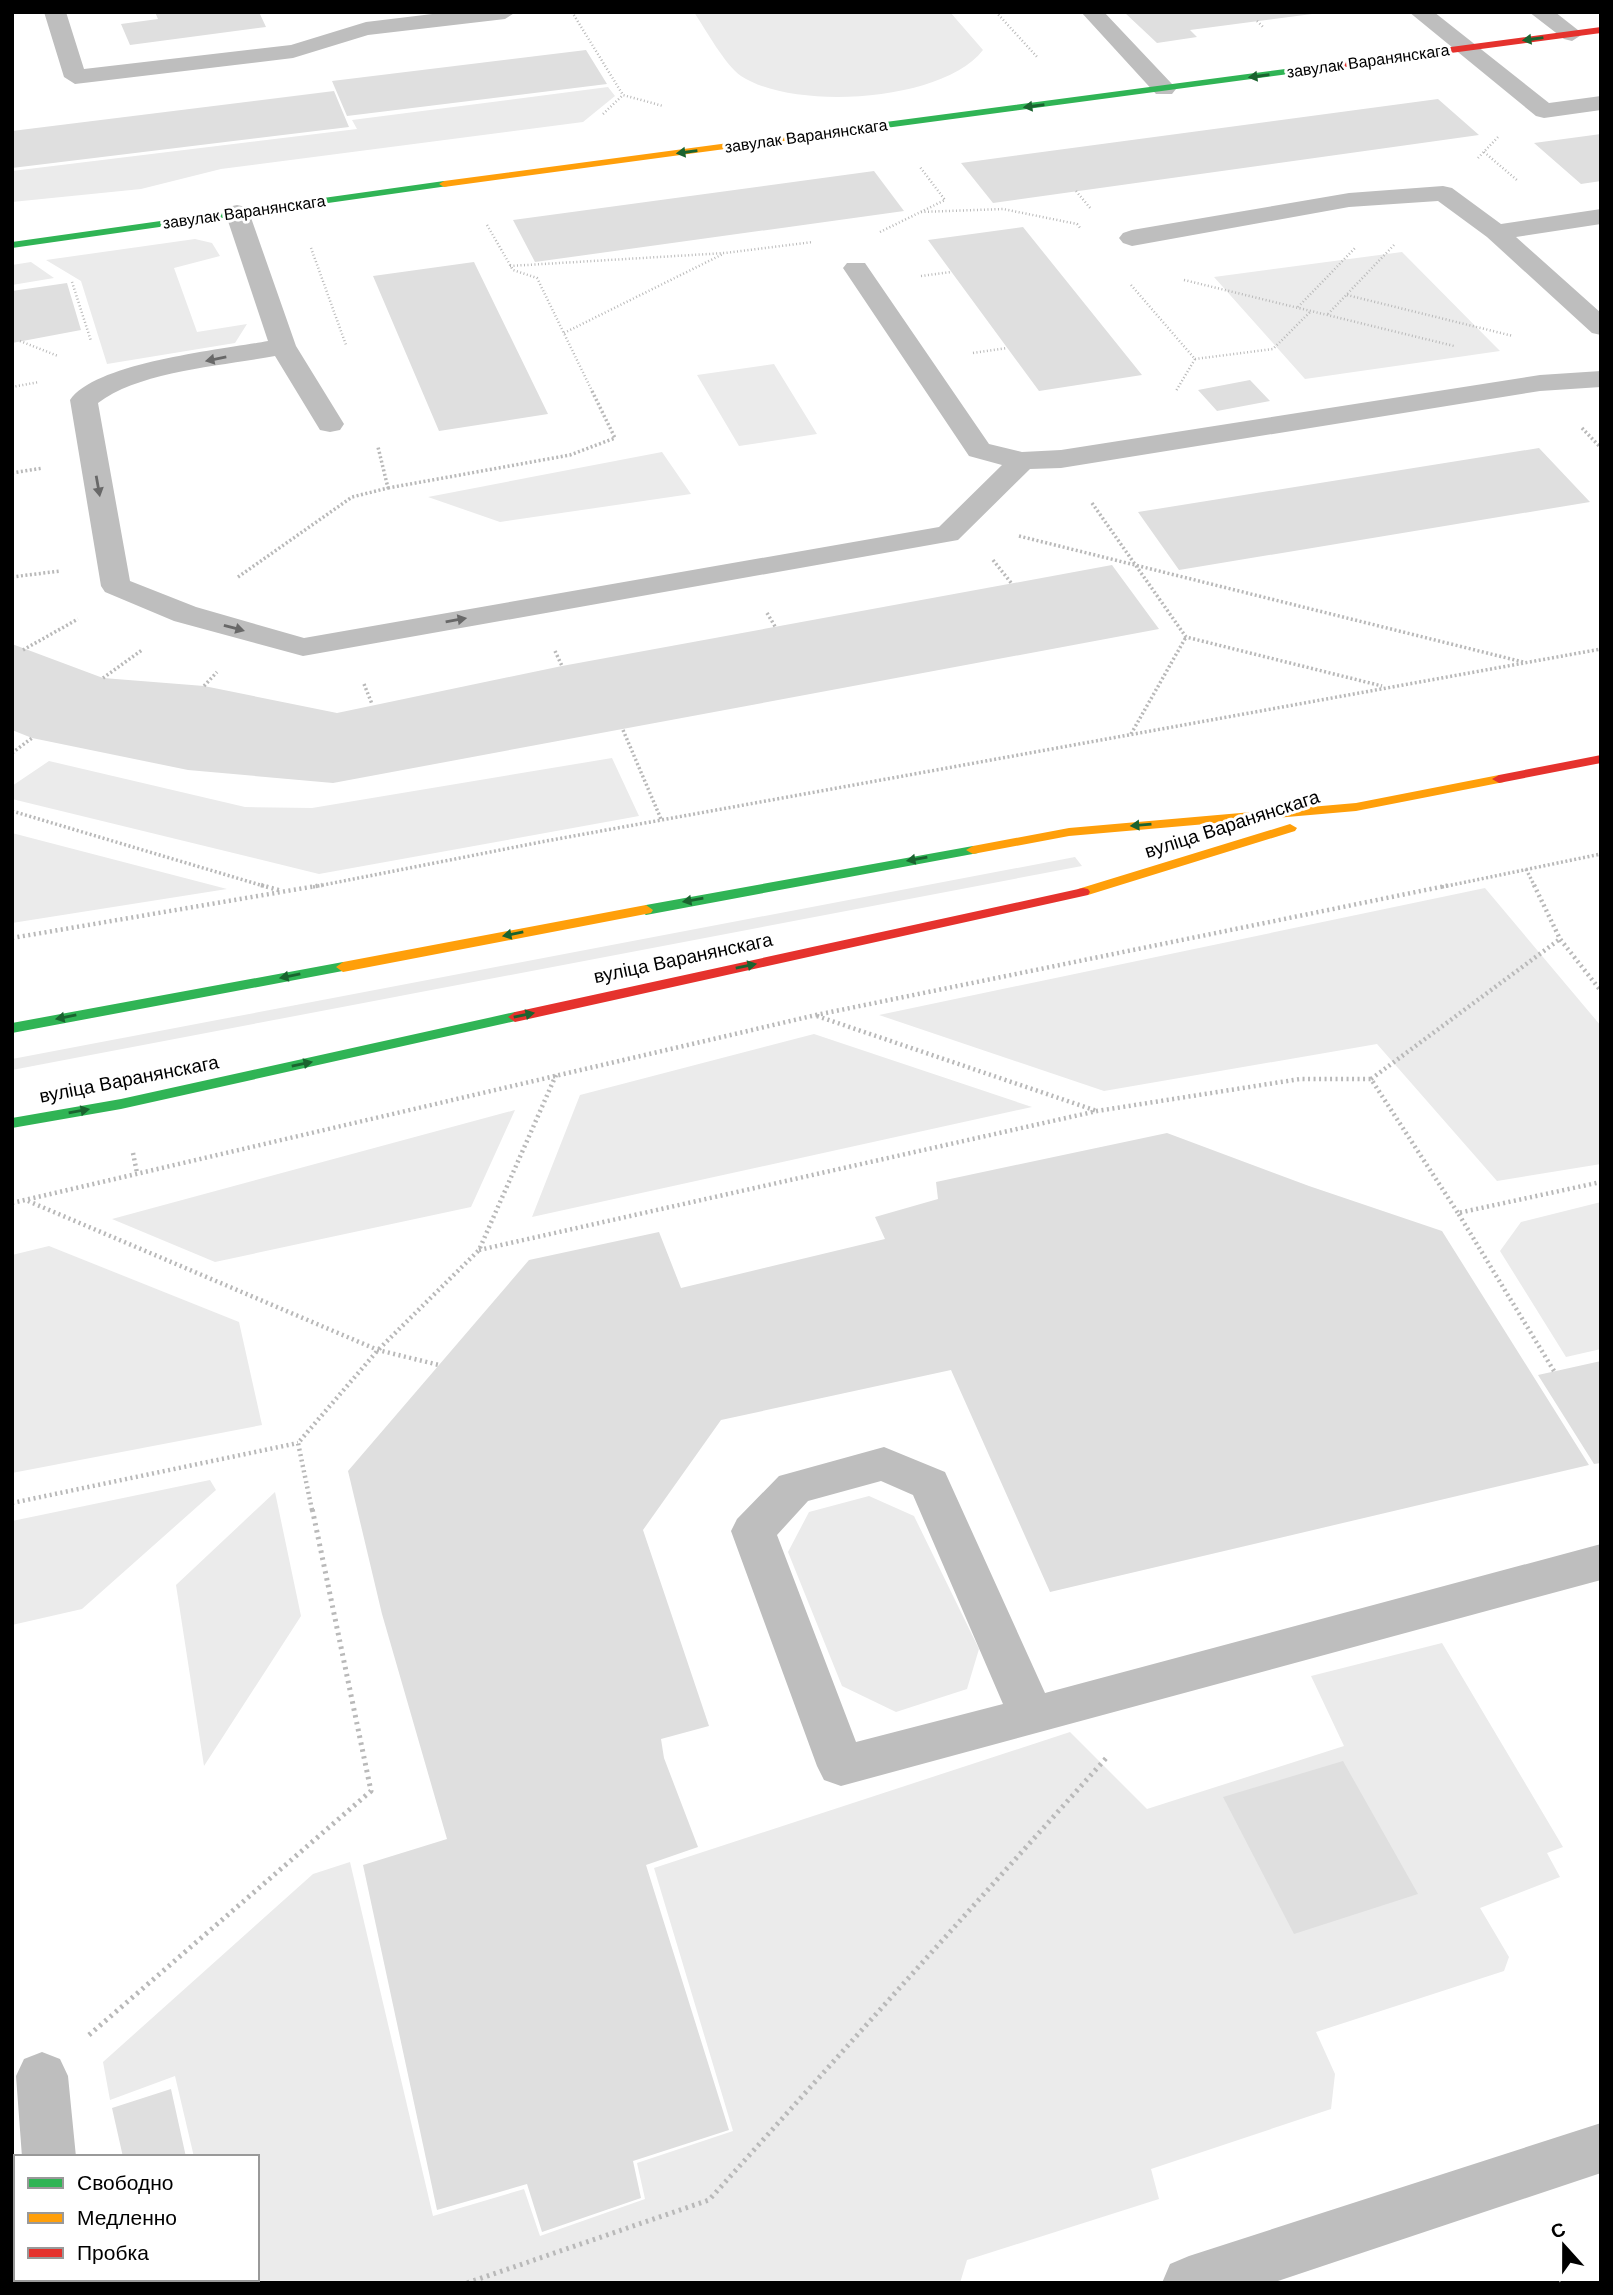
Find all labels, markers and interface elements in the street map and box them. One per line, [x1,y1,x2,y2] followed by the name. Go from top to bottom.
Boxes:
[1522,34,1544,45] one-way arrow
[1286,41,1451,81] street label: завулак Варанянскага
[1248,70,1270,81] one-way arrow
[1022,100,1044,111] one-way arrow
[724,116,889,156] street label: завулак Варанянскага
[675,147,697,158] one-way arrow
[162,192,327,232] street label: завулак Варанянскага
[205,354,227,365] one-way arrow
[93,475,104,497] one-way arrow
[445,614,467,625] one-way arrow
[224,623,245,633] one-way arrow
[1142,786,1322,862] street label: вуліца Варанянскага
[1130,820,1152,831] one-way arrow
[906,854,928,865] one-way arrow
[682,895,704,906] one-way arrow
[502,928,524,939] one-way arrow
[592,929,775,987] street label: вуліца Варанянскага
[735,960,757,971] one-way arrow
[279,970,301,981] one-way arrow
[513,1009,535,1020] one-way arrow
[55,1012,77,1023] one-way arrow
[38,1051,221,1107] street label: вуліца Варанянскага
[291,1058,313,1069] one-way arrow
[69,1105,91,1116] one-way arrow
[14,2155,259,2281] legend
[77,2171,174,2194] text: Свободно
[77,2206,177,2229] text: Медленно
[1529,2211,1599,2281] north arrow
[1548,2218,1569,2243] text: С
[77,2241,149,2264] text: Пробка

